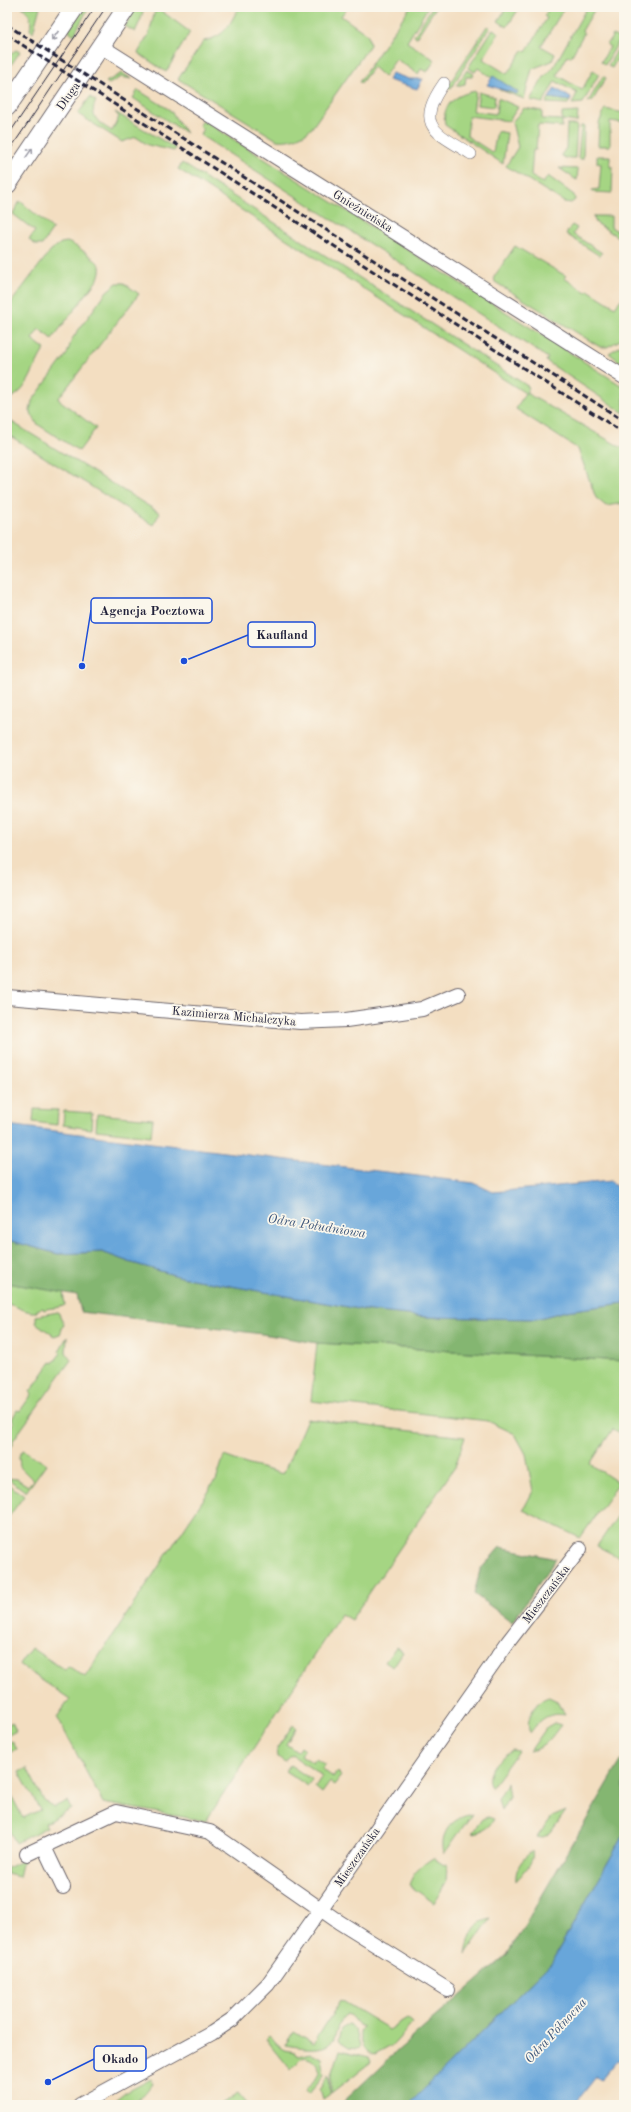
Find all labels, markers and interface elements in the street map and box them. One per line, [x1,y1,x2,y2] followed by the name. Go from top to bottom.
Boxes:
[51,30,59,41] one-way arrow
[55,80,83,113] street label: Długa
[25,148,33,159] one-way arrow
[330,189,395,235] street label: Gnieźnieńska
[91,598,212,623] callout: Agencja Pocztowa
[99,605,205,618] text: Agencja Pocztowa
[248,622,315,647] callout: Kaufland
[256,629,308,642] text: Kaufland
[171,1006,297,1028] street label: Kazimierza Michalczyka
[267,1212,367,1241] water label: Odra Południowa
[521,1563,573,1626] street label: Mieszczańska
[333,1826,383,1890] street label: Mieszczańska
[523,1996,589,2066] water label: Odra Północna
[94,2046,146,2071] callout: Okado
[102,2053,138,2066] text: Okado

